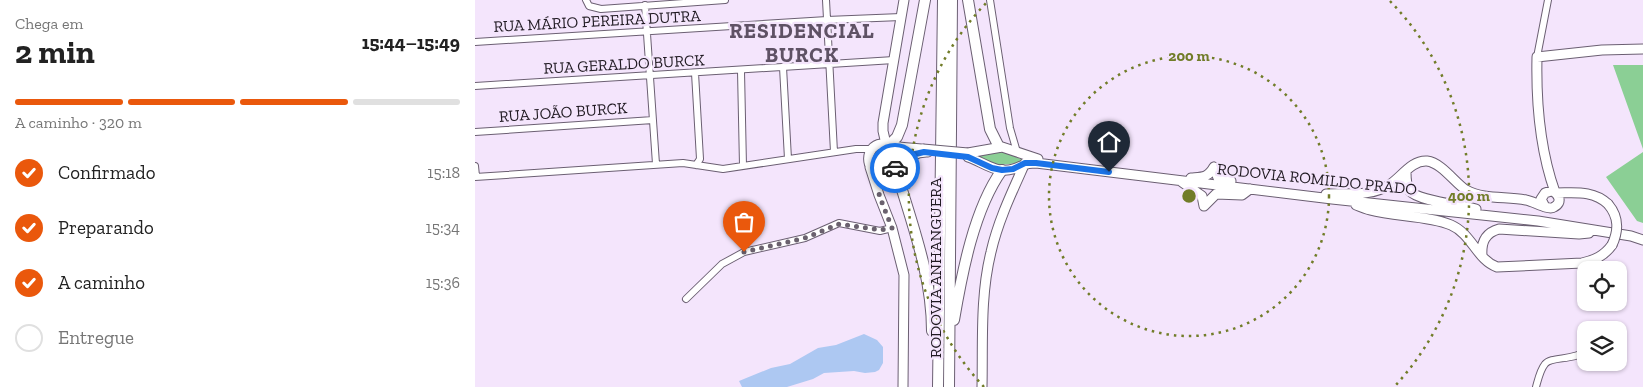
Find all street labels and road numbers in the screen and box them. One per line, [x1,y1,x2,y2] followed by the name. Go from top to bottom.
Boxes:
[493,6,702,36] street label: RUA MÁRIO PEREIRA DUTRA
[543,50,706,78] street label: RUA GERALDO BURCK
[498,98,629,126] street label: RUA JOÃO BURCK
[1216,159,1418,199] street label: RODOVIA ROMILDO PRADO
[926,177,945,358] street label: RODOVIA ANHANGUERA

